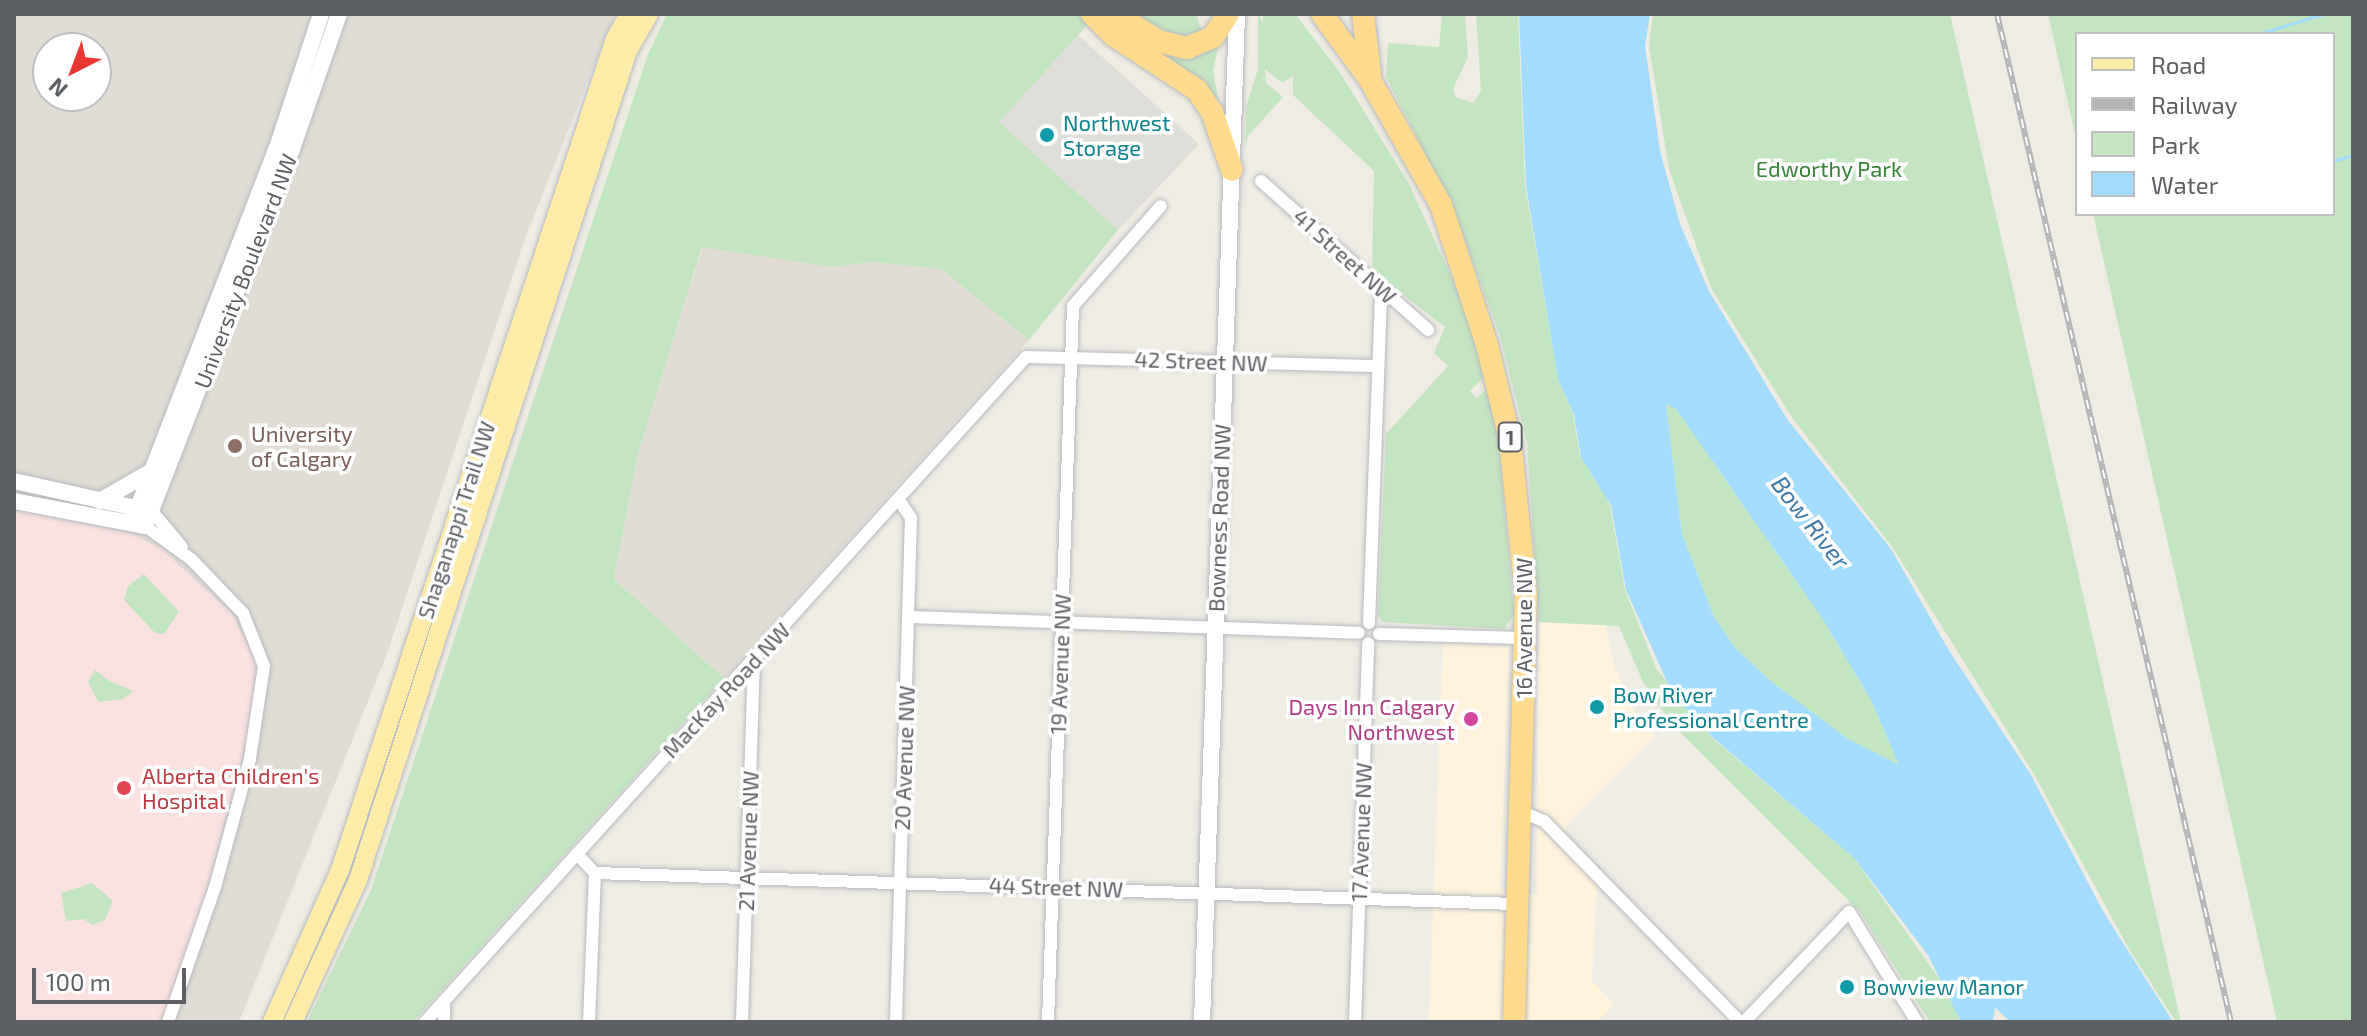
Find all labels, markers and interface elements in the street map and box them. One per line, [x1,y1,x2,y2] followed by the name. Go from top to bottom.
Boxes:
[32,32,112,112] north arrow
[2075,32,2335,216] legend
[2151,50,2206,79] text: Road
[43,73,72,103] text: N
[2151,90,2237,119] text: Railway
[1063,109,1170,160] place label: Northwest Storage
[1038,126,1056,144] marker: Northwest Storage
[2151,130,2200,159] text: Park
[188,150,302,392] street label: University Boulevard NW
[1755,156,1903,182] park label: Edworthy Park
[2151,170,2218,199] text: Water
[1288,203,1402,309] street label: 41 Street NW
[1134,345,1268,377] street label: 42 Street NW
[411,417,501,623] street label: Shaganappi Trail NW
[251,420,353,472] place label: University of Calgary
[1496,421,1524,453] road number: 1
[1203,424,1235,612] street label: Bowness Road NW
[226,437,244,455] marker: University of Calgary
[1766,470,1856,574] water label: Bow River
[1511,557,1537,699] street label: 16 Avenue NW
[1044,593,1076,735] street label: 19 Avenue NW
[656,617,796,763] street label: MacKay Road NW
[1613,681,1809,732] place label: Bow River Professional Centre
[888,685,920,831] street label: 20 Avenue NW
[1289,693,1455,744] place label: Days Inn Calgary Northwest
[1588,698,1606,716] marker: Bow River Professional Centre
[1462,710,1480,728] marker: Days Inn Calgary Northwest
[142,762,319,814] place label: Alberta Children's Hospital
[1345,762,1377,902] street label: 17 Avenue NW
[732,770,764,912] street label: 21 Avenue NW
[113,777,135,799] marker: Alberta Children's Hospital
[988,871,1124,903] street label: 44 Street NW
[36,952,190,1002] scale bar
[46,967,111,996] text: 100 m
[1863,974,2025,1000] place label: Bowview Manor
[1838,978,1856,996] marker: Bowview Manor

